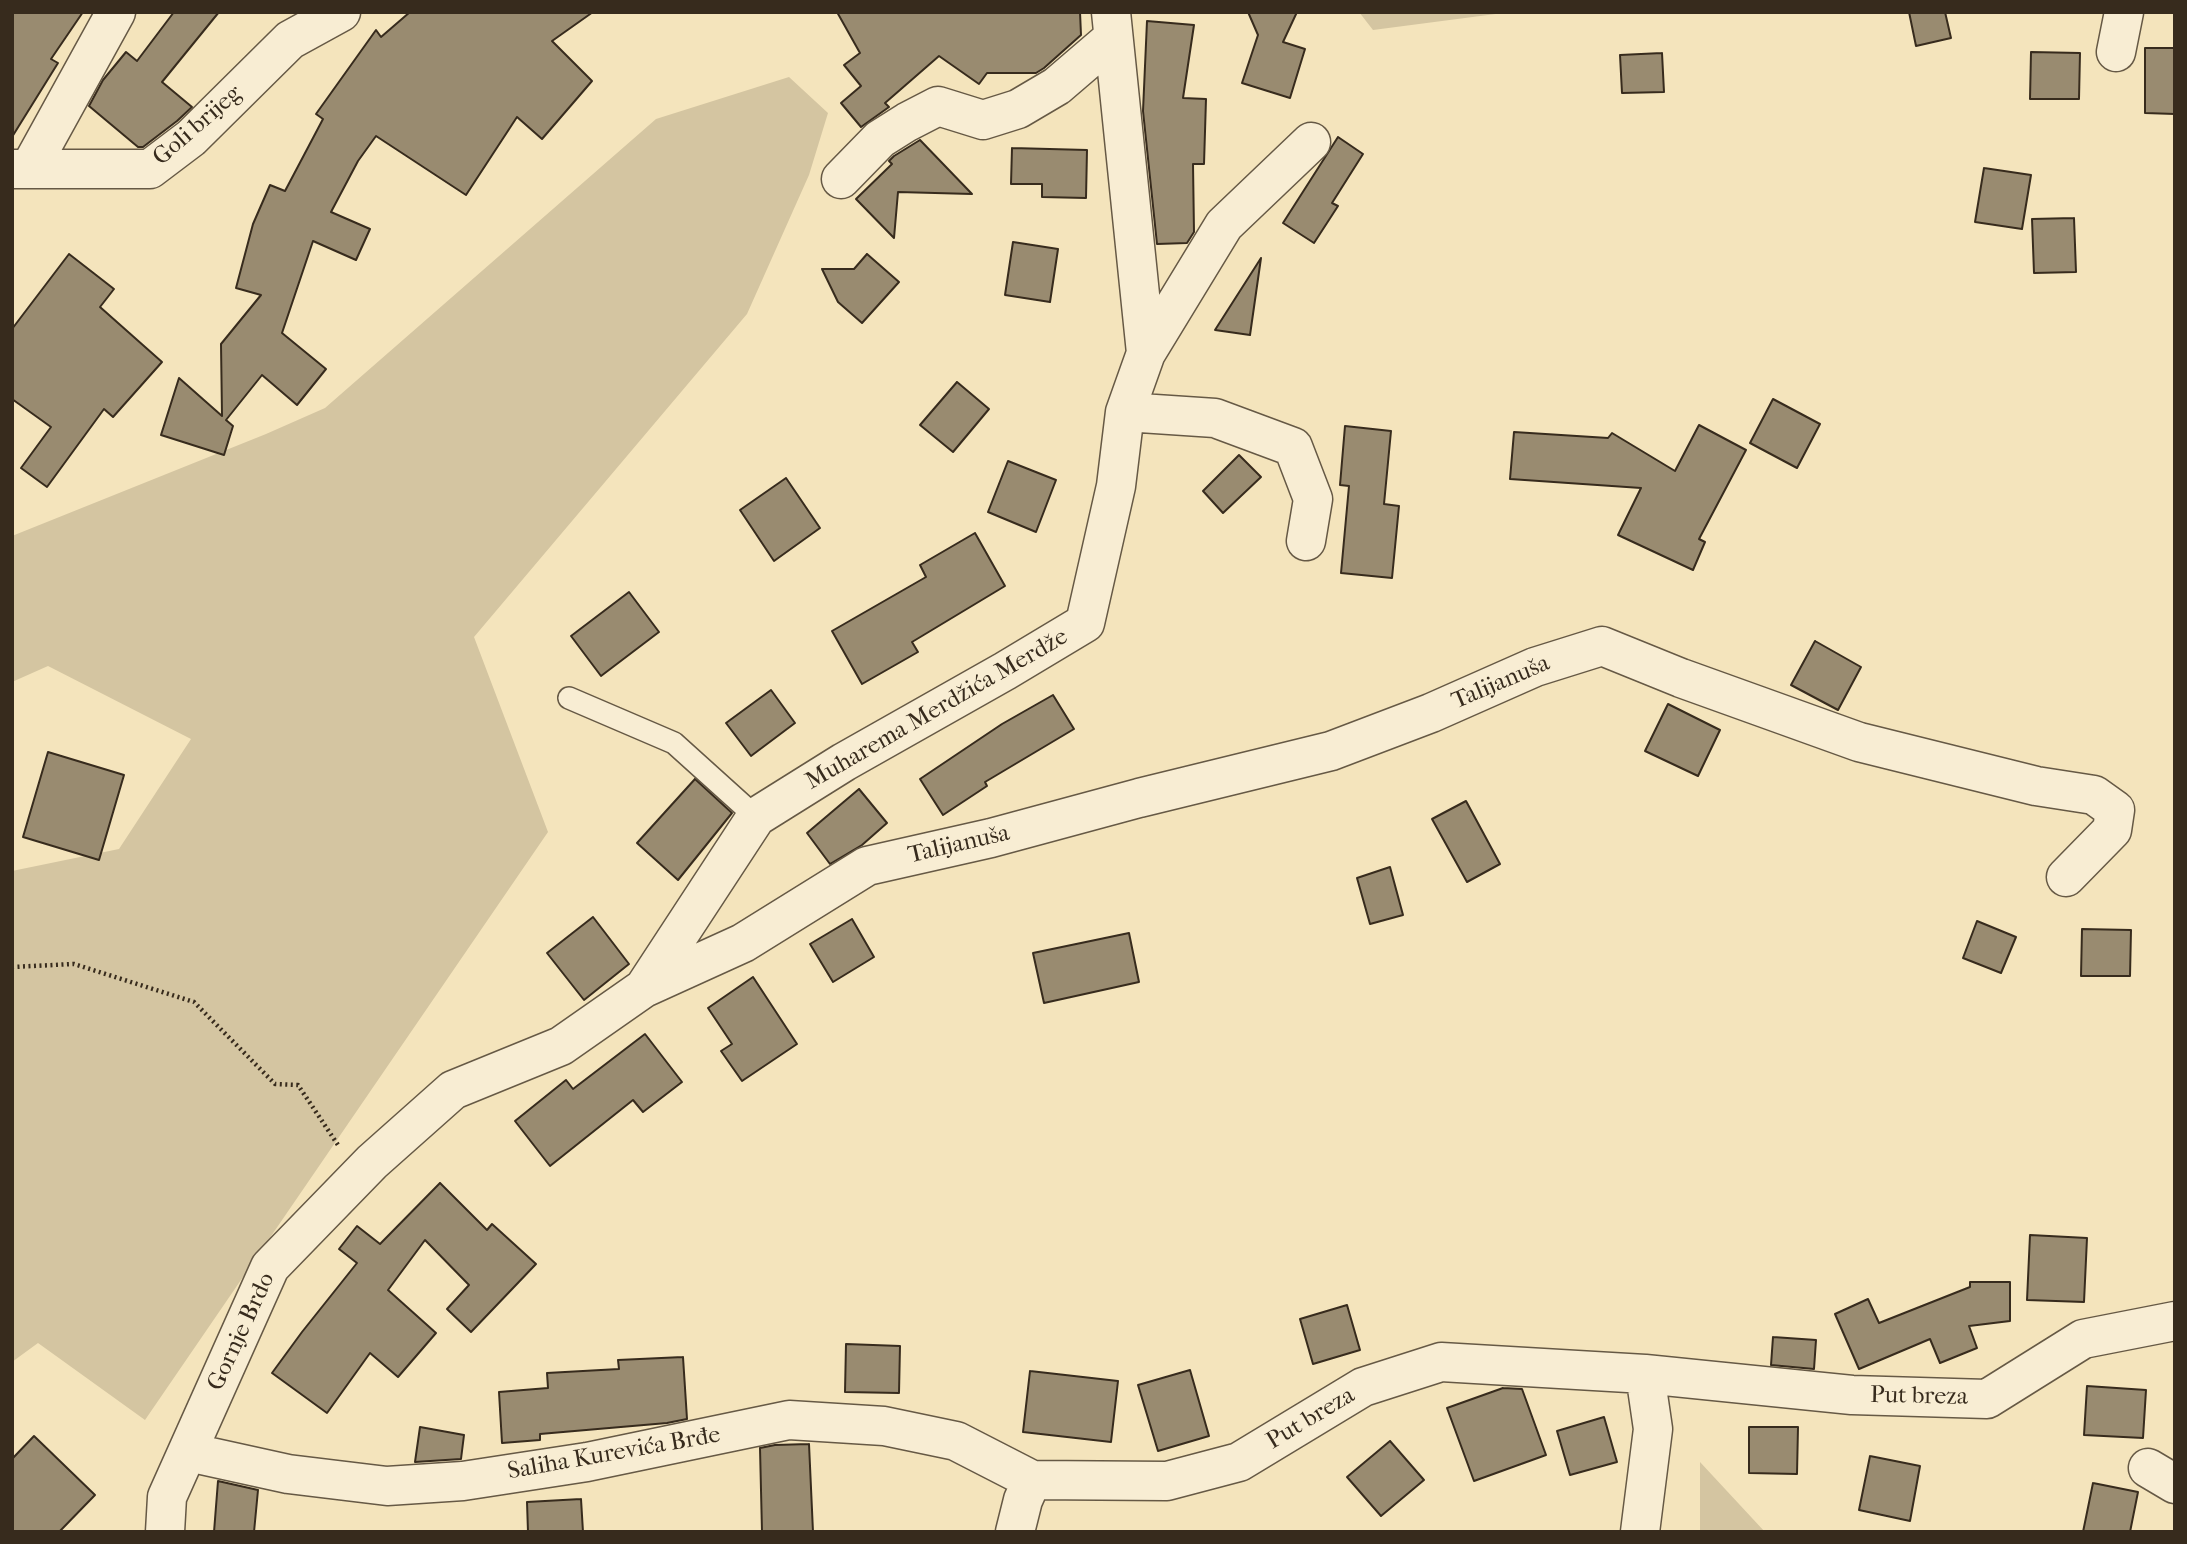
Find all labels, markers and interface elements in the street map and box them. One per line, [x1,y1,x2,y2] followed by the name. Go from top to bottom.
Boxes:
[148,80,248,172] street label: Goli brijeg
[801,623,1073,797] street label: Muharema Merdžića Merdže
[1448,650,1554,716] street label: Talijanuša
[905,819,1013,871] street label: Talijanuša
[202,1268,282,1396] street label: Gornje Brdo
[1262,1381,1360,1457] street label: Put breza
[1870,1382,1968,1412] street label: Put breza
[505,1421,723,1487] street label: Saliha Kurevića Brđe

